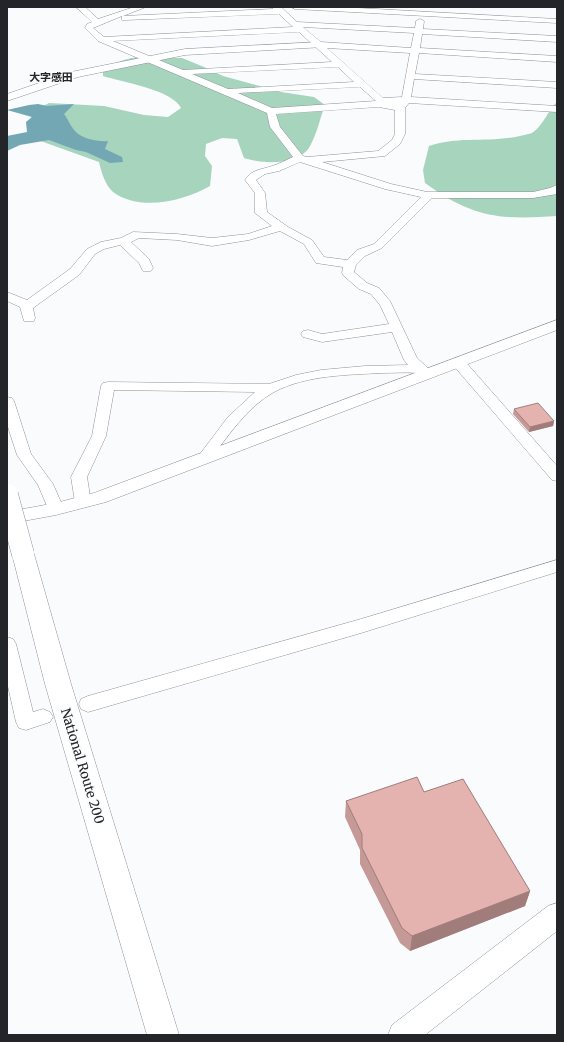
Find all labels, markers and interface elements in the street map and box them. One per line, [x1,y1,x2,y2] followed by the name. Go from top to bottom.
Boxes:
[29,70,73,84] district label: 大字感田
[57,706,108,826] street label: National Route 200

